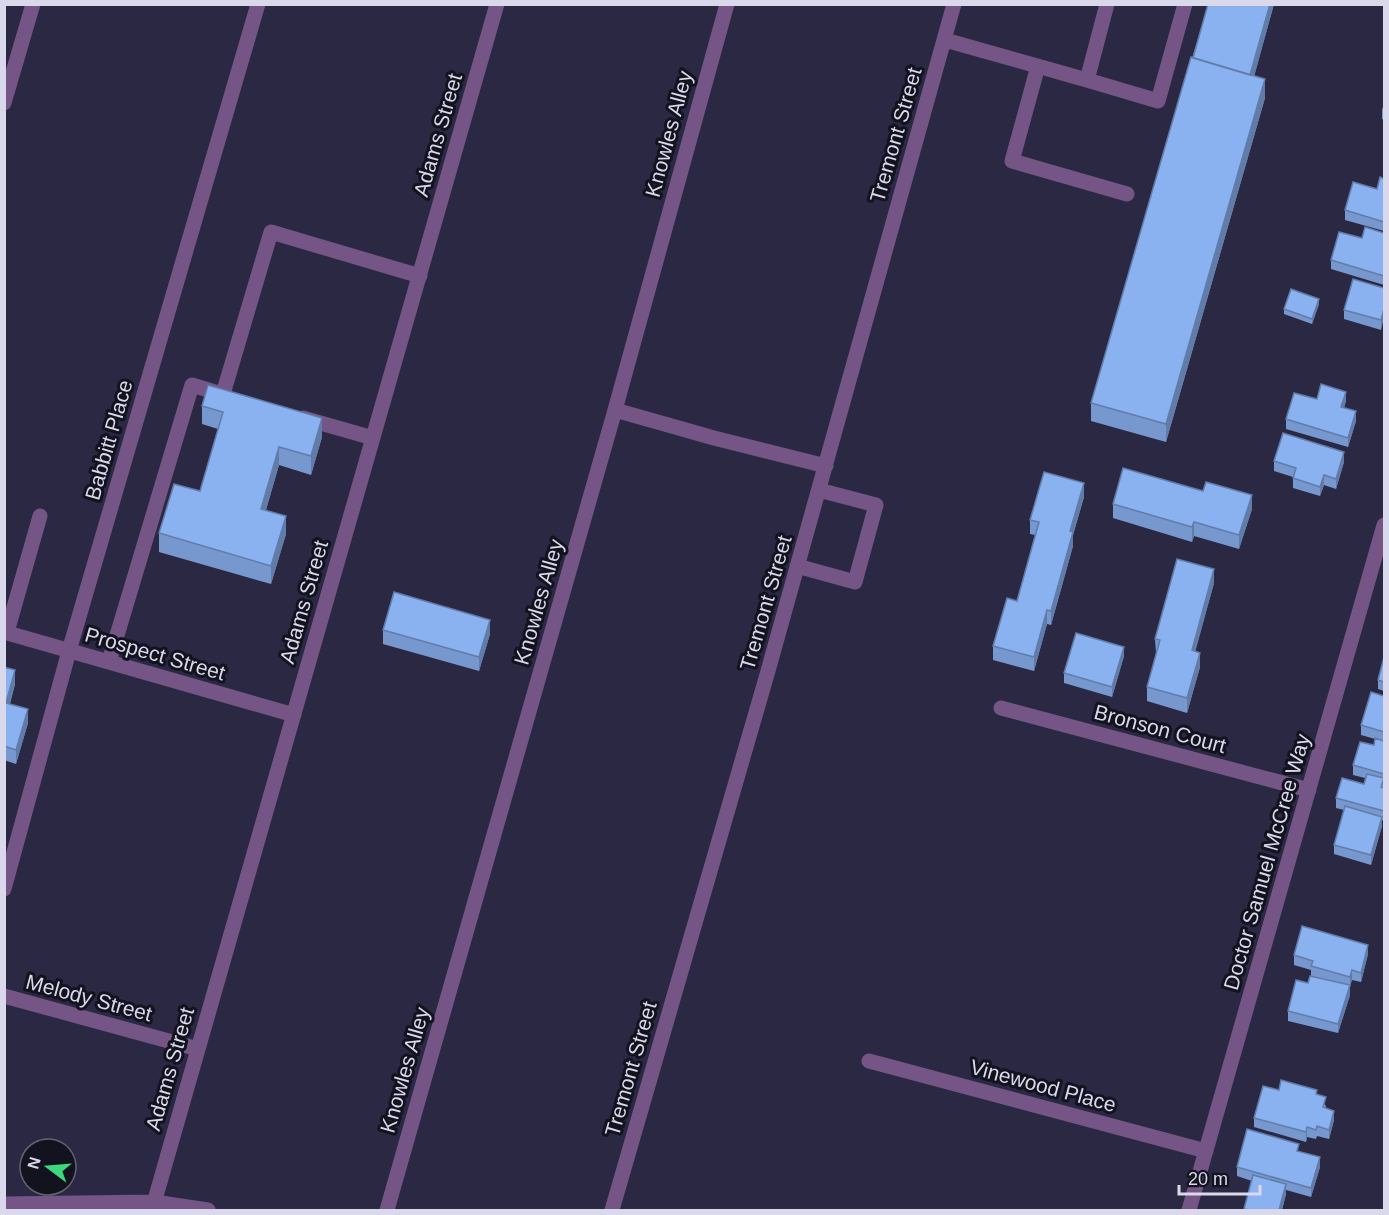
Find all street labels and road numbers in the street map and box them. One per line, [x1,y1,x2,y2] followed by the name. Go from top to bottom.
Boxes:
[865,65,926,205] street label: Tremont Street
[641,68,697,199] street label: Knowles Alley
[409,70,466,199] street label: Adams Street
[80,377,137,503] street label: Babbitt Place
[735,533,796,673] street label: Tremont Street
[510,536,568,667] street label: Knowles Alley
[275,537,332,666] street label: Adams Street
[82,623,228,685] street label: Prospect Street
[1092,700,1229,757] street label: Bronson Court
[1219,731,1314,993] street label: Doctor Samuel McCree Way
[24,970,155,1025] street label: Melody Street
[600,999,661,1139] street label: Tremont Street
[141,1004,198,1133] street label: Adams Street
[376,1004,434,1135] street label: Knowles Alley
[968,1055,1119,1116] street label: Vinewood Place

